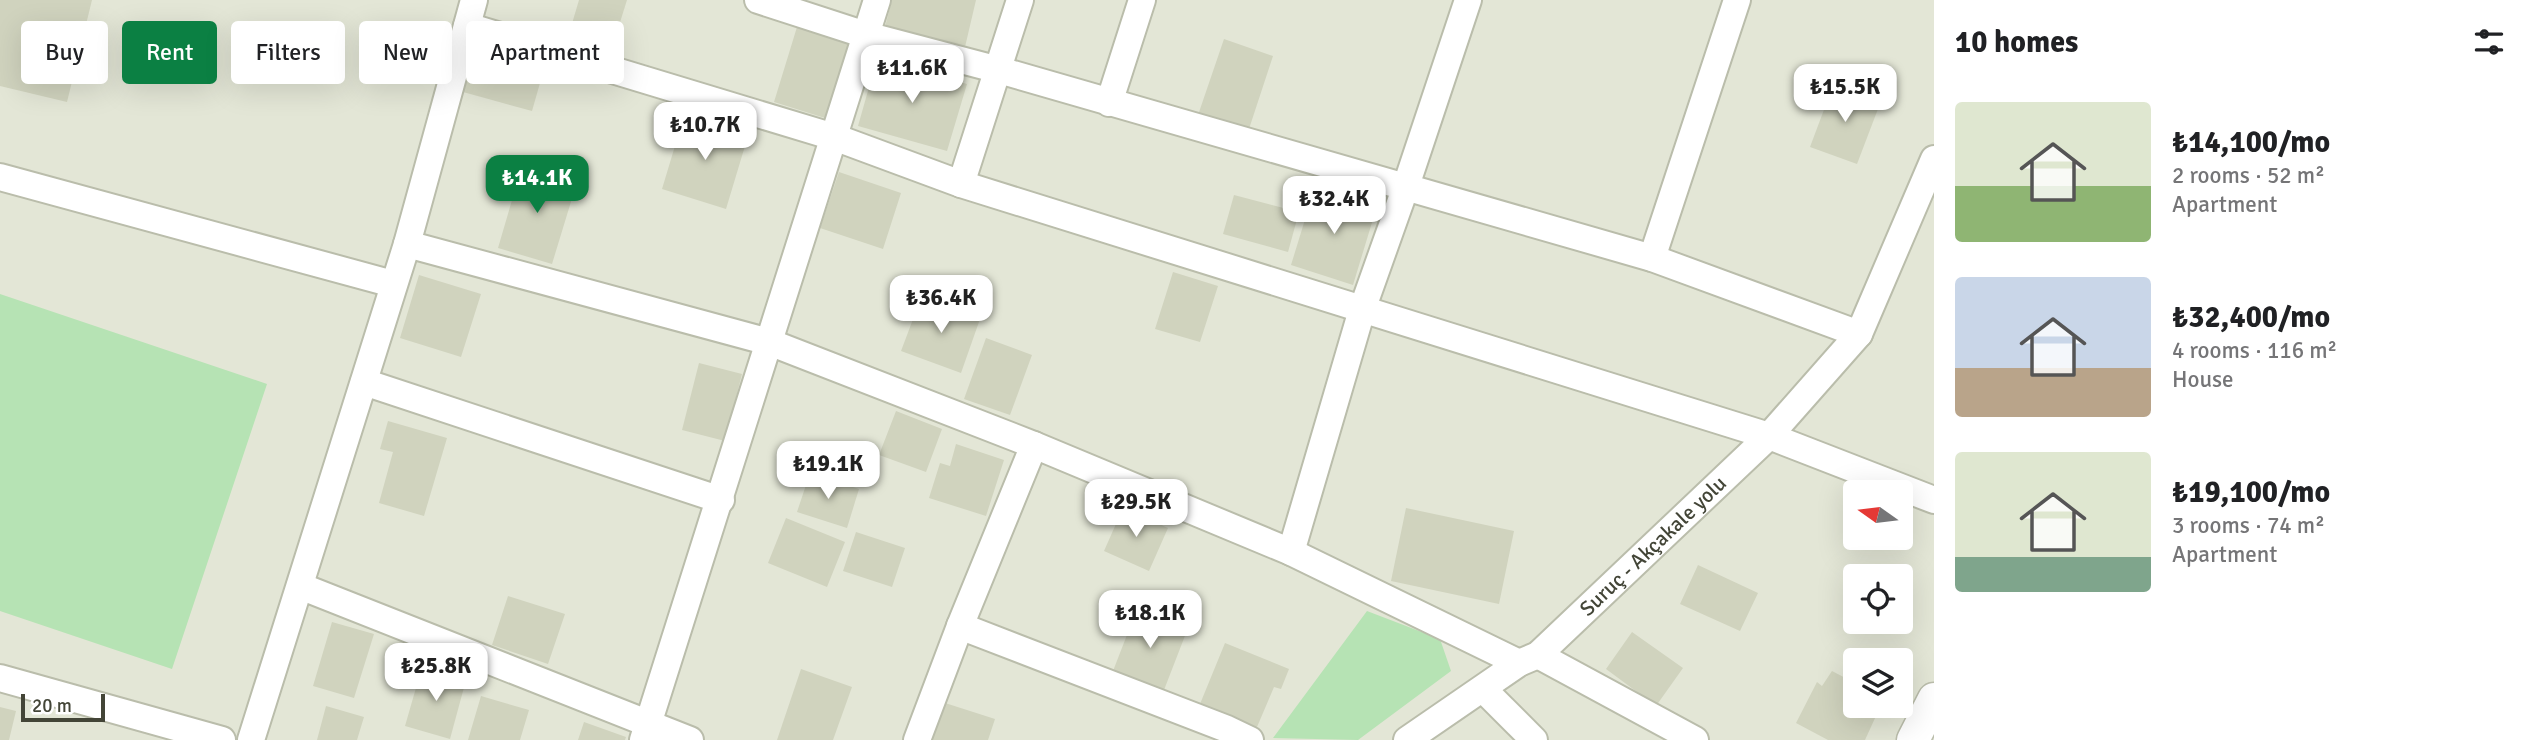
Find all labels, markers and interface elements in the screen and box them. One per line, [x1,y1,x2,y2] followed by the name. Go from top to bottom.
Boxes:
[21,21,108,84] chip: Buy
[122,21,217,84] chip: Rent
[231,21,345,84] chip: Filters
[359,21,452,84] chip: New
[466,21,624,84] chip: Apartment
[2470,23,2508,61] icon: filters
[1955,24,2078,61] text: 10 homes
[855,46,969,105] pin: ₺11.6K
[877,53,947,82] text: ₺11.6K
[1788,64,1902,124] pin: ₺15.5K
[1810,72,1880,101] text: ₺15.5K
[648,102,762,162] pin: ₺10.7K
[670,110,740,139] text: ₺10.7K
[2172,124,2330,161] text: ₺14,100/mo
[2011,130,2095,214] icon: home
[480,156,594,215] pin: ₺14.1K
[2172,161,2325,190] text: 2 rooms · 52 m²
[502,163,572,192] text: ₺14.1K
[1277,176,1391,236] pin: ₺32.4K
[1299,184,1369,213] text: ₺32.4K
[2172,190,2277,219] text: Apartment
[884,276,998,335] pin: ₺36.4K
[906,283,976,312] text: ₺36.4K
[2172,299,2330,336] text: ₺32,400/mo
[2011,305,2095,389] icon: home
[2172,336,2337,365] text: 4 rooms · 116 m²
[2172,365,2234,394] text: House
[771,442,885,501] pin: ₺19.1K
[793,449,863,478] text: ₺19.1K
[1574,470,1732,622] street label: Suruç - Akçakale yolu
[2172,474,2330,511] text: ₺19,100/mo
[1079,480,1193,539] pin: ₺29.5K
[1843,480,1913,550] north arrow
[1843,480,1913,718] map controls
[2011,480,2095,564] icon: home
[1101,487,1171,516] text: ₺29.5K
[2172,511,2325,540] text: 3 rooms · 74 m²
[2172,540,2277,569] text: Apartment
[1843,564,1913,634] button: locate
[1093,590,1207,650] pin: ₺18.1K
[1115,598,1185,627] text: ₺18.1K
[379,644,493,703] pin: ₺25.8K
[1843,648,1913,718] button: layers
[401,651,471,680] text: ₺25.8K
[21,691,105,723] scale bar
[32,694,72,718] text: 20 m

